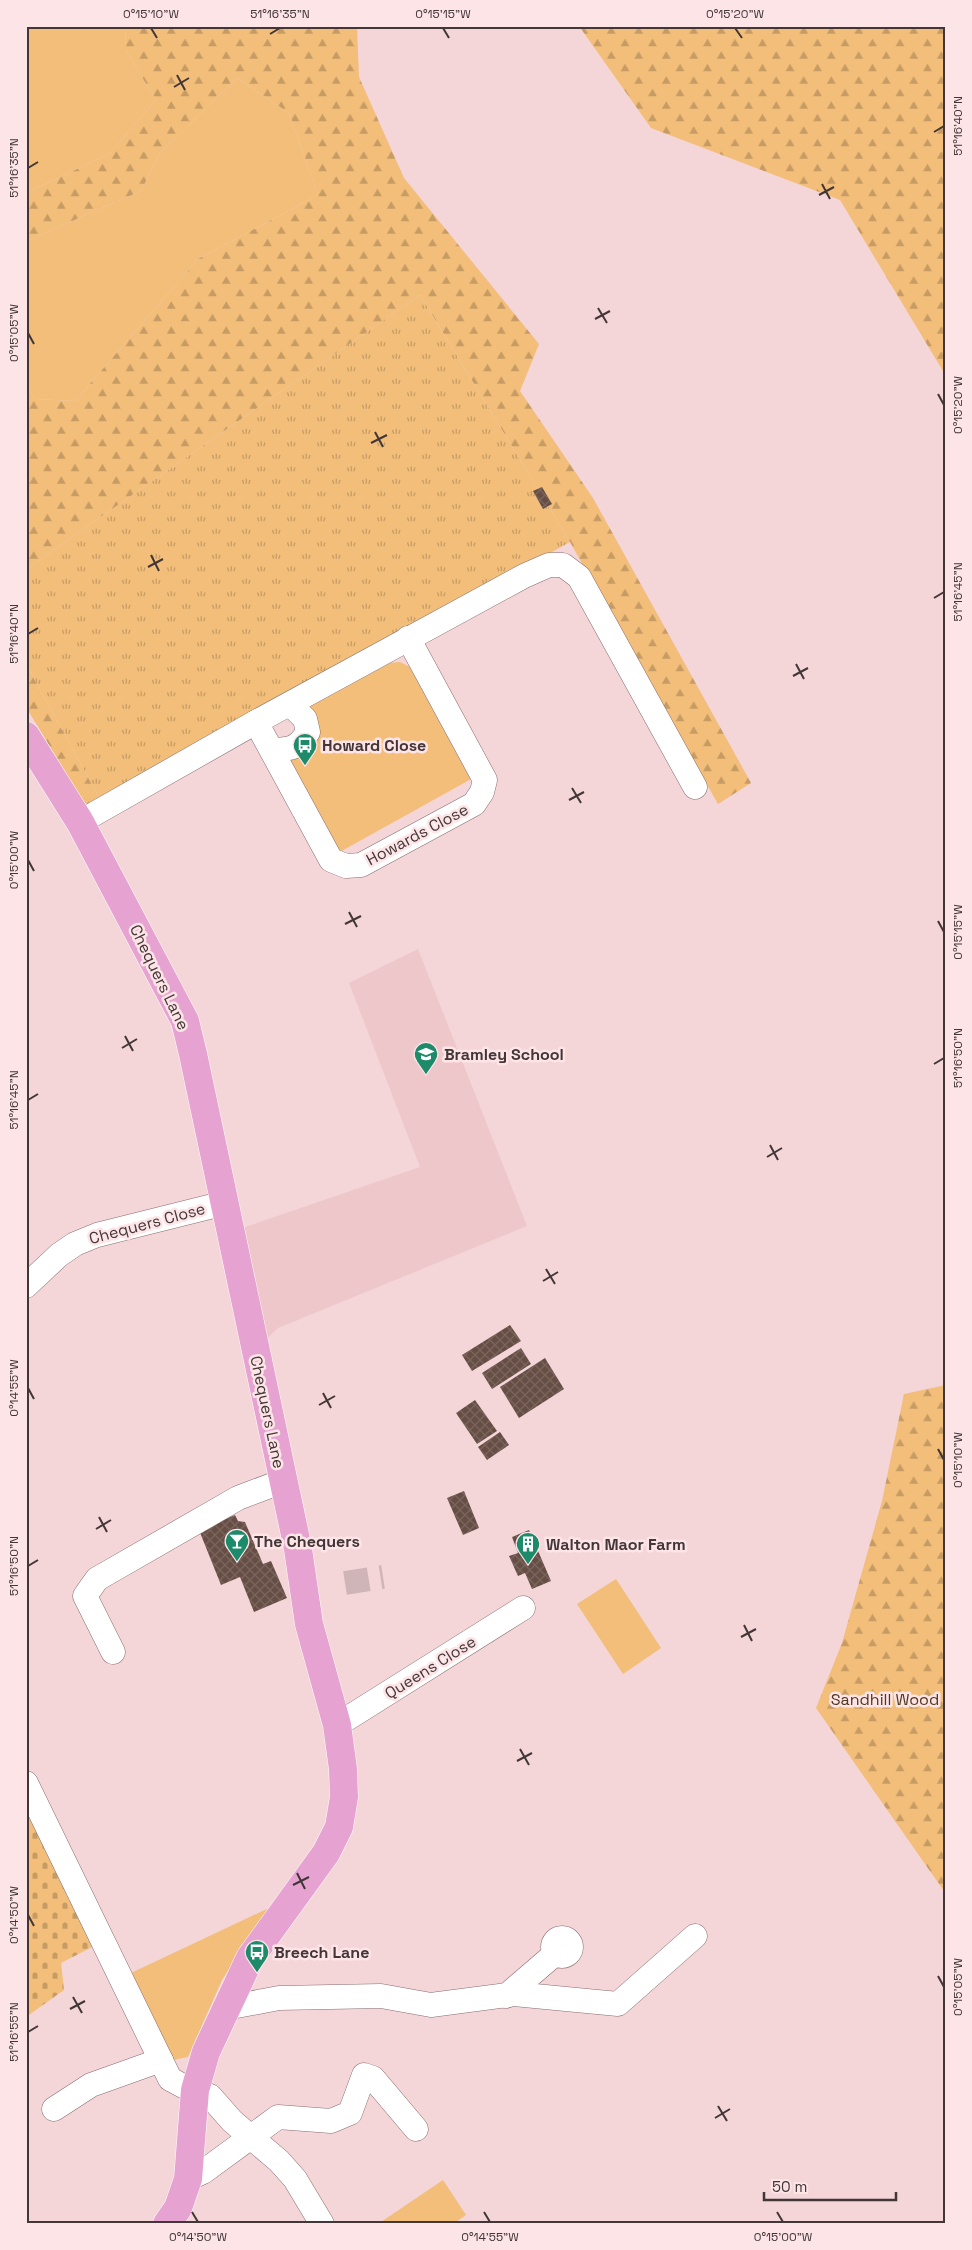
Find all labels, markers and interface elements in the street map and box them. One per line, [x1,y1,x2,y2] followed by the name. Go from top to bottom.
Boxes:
[123,6,179,22] text: 0°15'10"W
[250,6,310,22] text: 51°16'35"N
[415,6,471,22] text: 0°15'15"W
[706,6,765,22] text: 0°15'20"W
[950,96,966,156] text: 51°16'40"N
[6,138,22,198] text: 51°16'35"N
[6,304,22,362] text: 0°15'05"W
[950,375,966,434] text: 0°15'20"W
[950,562,966,622] text: 51°16'45"N
[6,604,22,664] text: 51°16'40"N
[292,732,318,766] bus stop icon: Howard Close
[322,735,426,756] place label: Howard Close
[363,799,472,870] street label: Howards Close
[6,830,22,889] text: 0°15'00"W
[950,904,966,960] text: 0°15'15"W
[125,921,194,1033] street label: Chequers Lane
[950,1028,966,1088] text: 51°16'50"N
[413,1041,439,1075] school or university icon: Bramley School
[444,1044,564,1065] place label: Bramley School
[6,1070,22,1130] text: 51°16'45"N
[87,1198,208,1249] street label: Chequers Close
[245,1354,290,1470] street label: Chequers Lane
[6,1359,22,1417] text: 0°14'55"W
[950,1432,966,1488] text: 0°15'10"W
[224,1528,250,1562] bar icon: The Chequers
[254,1531,360,1552] place label: The Chequers
[515,1531,541,1565] building icon: Walton Maor Farm
[546,1534,686,1555] place label: Walton Maor Farm
[6,1536,22,1596] text: 51°16'50"N
[381,1631,480,1704] street label: Queens Close
[831,1689,939,1710] park label: Sandhill Wood
[6,1886,22,1944] text: 0°14'50"W
[244,1939,270,1973] bus stop icon: Breech Lane
[274,1942,369,1963] place label: Breech Lane
[950,1958,966,2016] text: 0°15'05"W
[6,2002,22,2062] text: 51°16'55"N
[764,2170,897,2202] scale bar
[772,2177,807,2196] text: 50 m
[169,2229,227,2245] text: 0°14'50"W
[461,2229,519,2245] text: 0°14'55"W
[754,2229,813,2245] text: 0°15'00"W

